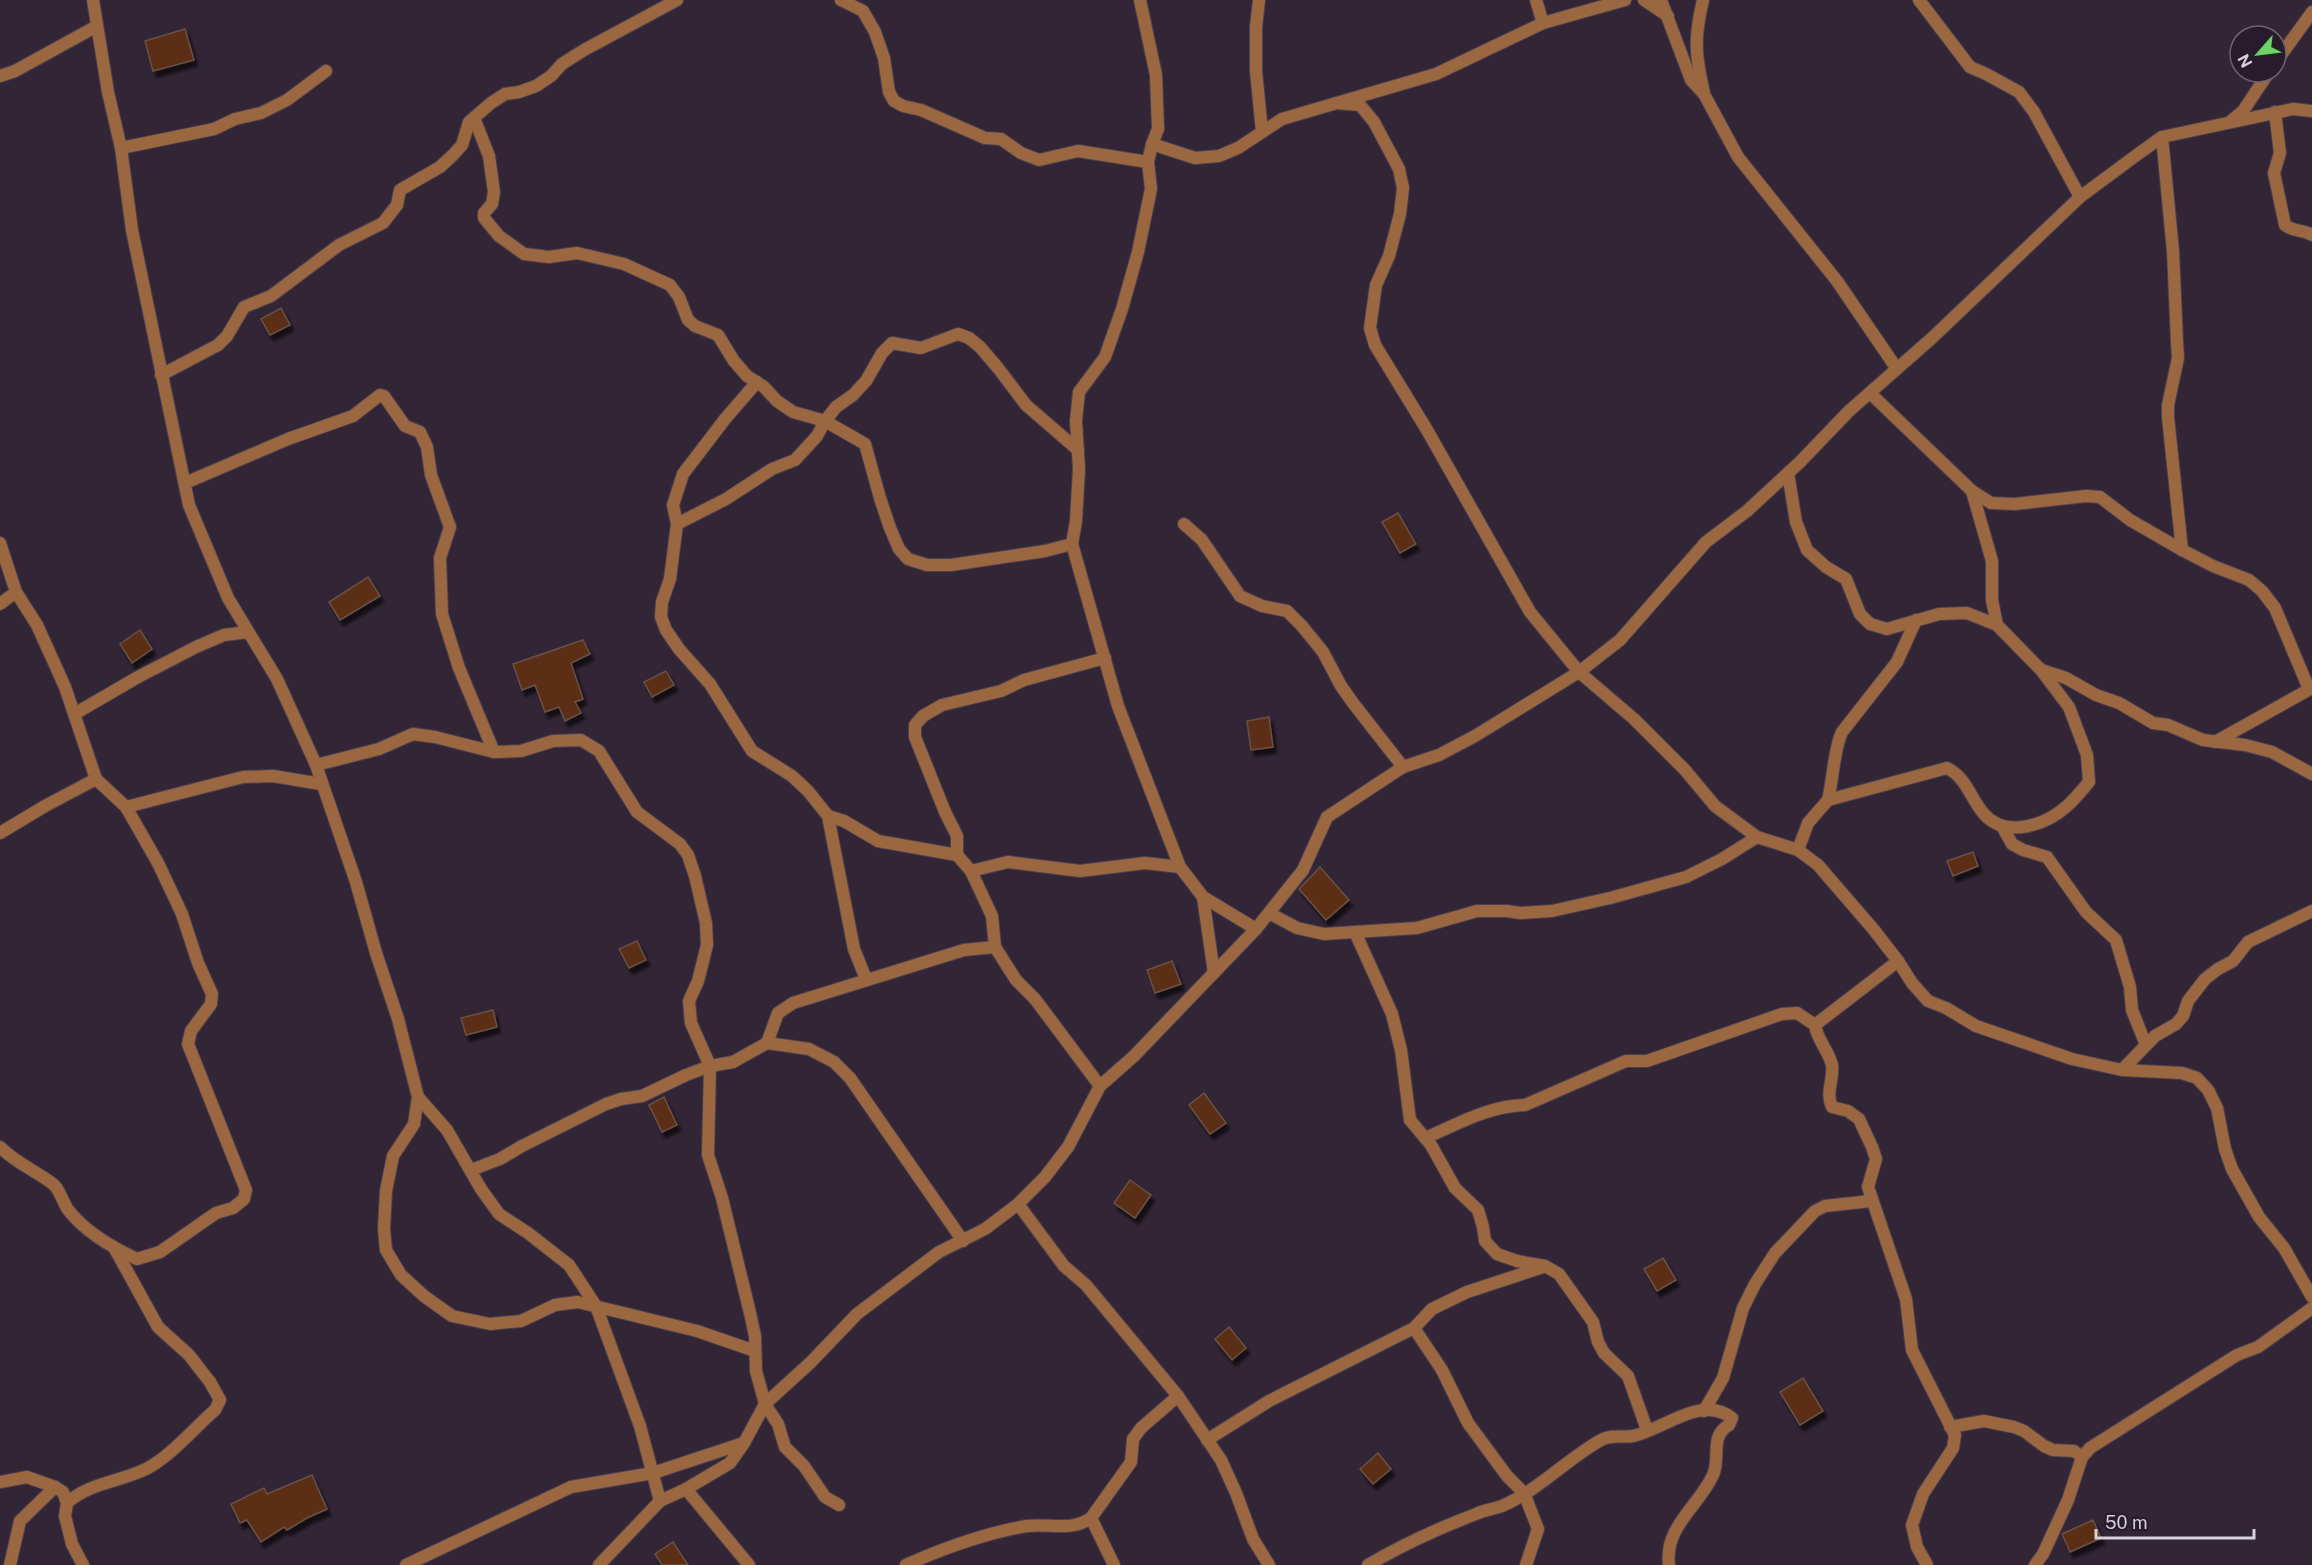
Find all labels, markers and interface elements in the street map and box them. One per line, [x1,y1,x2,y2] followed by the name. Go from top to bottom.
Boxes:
[2228,24,2288,84] north arrow
[2234,51,2257,71] text: N
[2096,1502,2254,1540] scale bar
[2105,1512,2148,1533] text: 50 m

